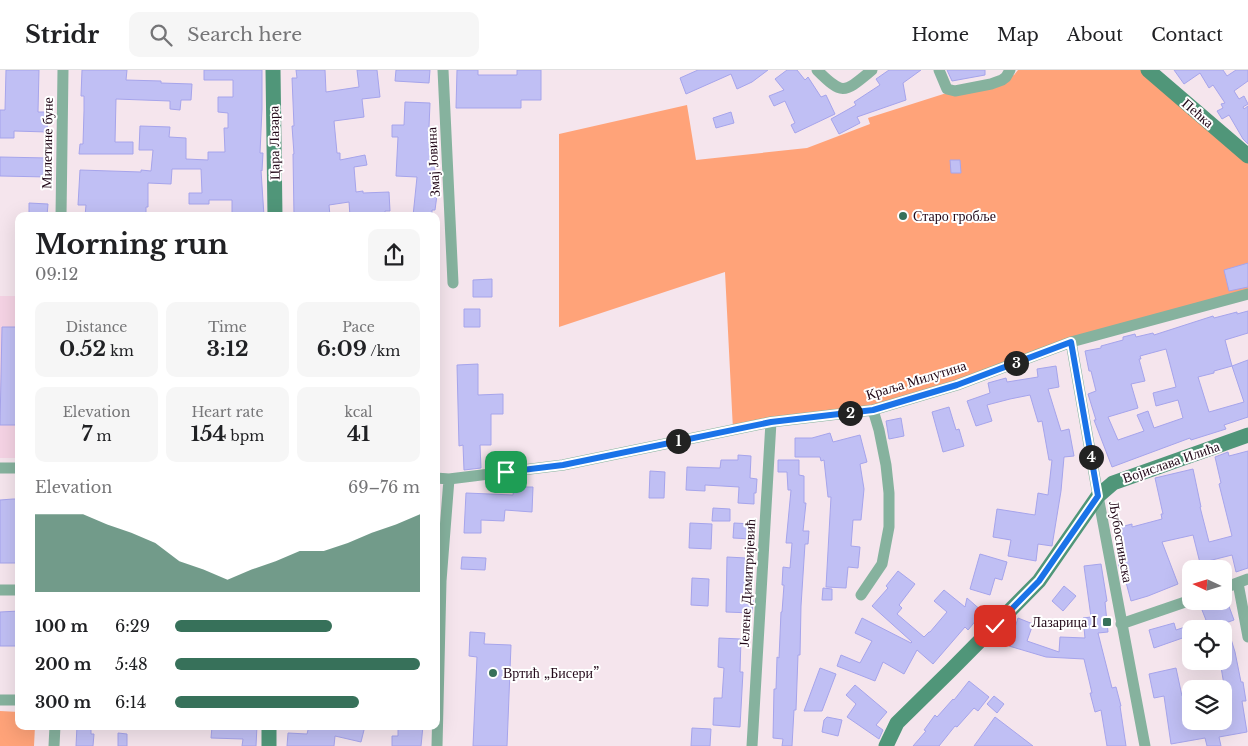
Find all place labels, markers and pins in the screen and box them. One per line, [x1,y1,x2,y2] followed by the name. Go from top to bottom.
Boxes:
[913,207,996,225] place label: Старо гробље
[897,210,909,222] marker: Старо гробље
[1004,350,1028,376] pin: 3
[838,400,862,426] pin: 2
[666,428,690,454] pin: 1
[1078,444,1104,470] pin: 4
[485,451,527,493] pin
[974,605,1016,647] pin
[1032,613,1097,631] place label: Лазарица I
[1101,616,1113,628] marker: Лазарица I
[503,664,599,682] place label: Вртић „Бисери”
[487,667,499,679] marker: Вртић „Бисери”

